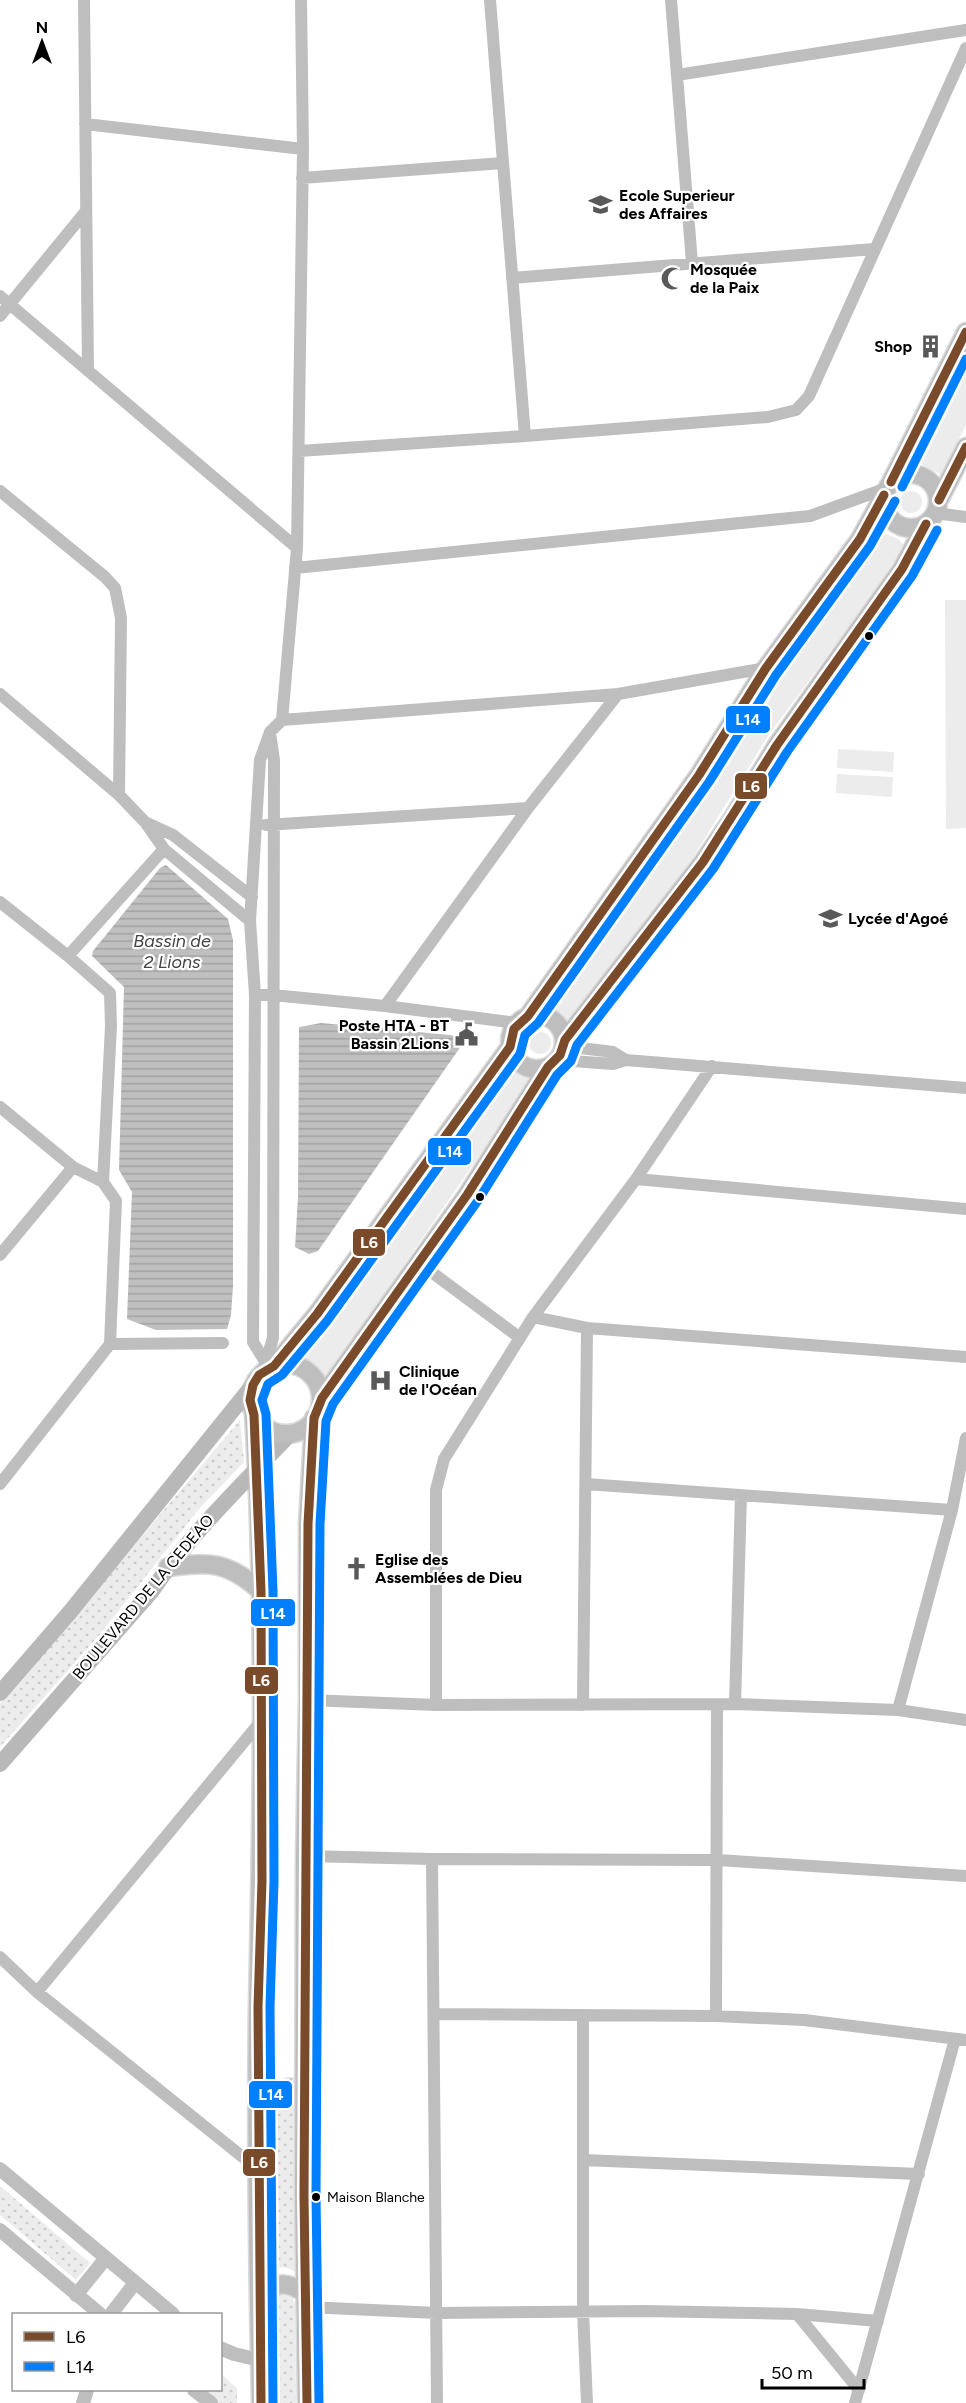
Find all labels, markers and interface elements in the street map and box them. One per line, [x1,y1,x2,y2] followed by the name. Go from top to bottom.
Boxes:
[12,12,72,72] north arrow
[36,18,48,37] text: N
[619,186,735,223] place label: Ecole Superieur des Affaires
[588,191,614,217] school or university icon: Ecole Superieur des Affaires
[690,260,760,297] place label: Mosquée de la Paix
[659,265,685,291] mosque icon: Mosquée de la Paix
[917,333,943,359] building icon: Shop
[874,337,912,356] place label: Shop
[863,630,875,642] unlabelled marker
[725,705,771,734] line badge: L14
[735,710,761,729] text: L14
[734,772,768,800] line badge: L6
[742,777,760,796] text: L6
[817,905,843,931] school or university icon: Lycée d'Agoé
[848,909,948,928] place label: Lycée d'Agoé
[133,930,211,973] water label: Bassin de 2 Lions
[339,1016,450,1053] place label: Poste HTA - BT Bassin 2Lions
[454,1021,480,1047] public building icon: Poste HTA - BT Bassin 2Lions
[427,1137,472,1166] line badge: L14
[437,1142,463,1161] text: L14
[474,1191,486,1203] unlabelled marker
[352,1228,386,1257] line badge: L6
[360,1233,378,1252] text: L6
[399,1362,477,1399] place label: Clinique de l'Océan
[368,1367,394,1393] hospital icon: Clinique de l'Océan
[68,1511,218,1683] street label: BOULEVARD DE LA CEDEAO
[375,1550,522,1587] place label: Eglise des Assemblées de Dieu
[344,1555,370,1581] church icon: Eglise des Assemblées de Dieu
[250,1598,296,1627] line badge: L14
[260,1604,286,1623] text: L14
[244,1666,279,1695] line badge: L6
[252,1671,270,1690] text: L6
[248,2080,293,2109] line badge: L14
[258,2085,284,2104] text: L14
[242,2148,276,2177] line badge: L6
[250,2153,268,2172] text: L6
[327,2189,425,2206] place label: Maison Blanche
[310,2191,322,2203] marker: Maison Blanche
[12,2313,222,2391] legend
[66,2326,86,2348] text: L6
[762,2352,864,2390] scale bar
[66,2356,94,2378] text: L14
[771,2362,813,2384] text: 50 m

